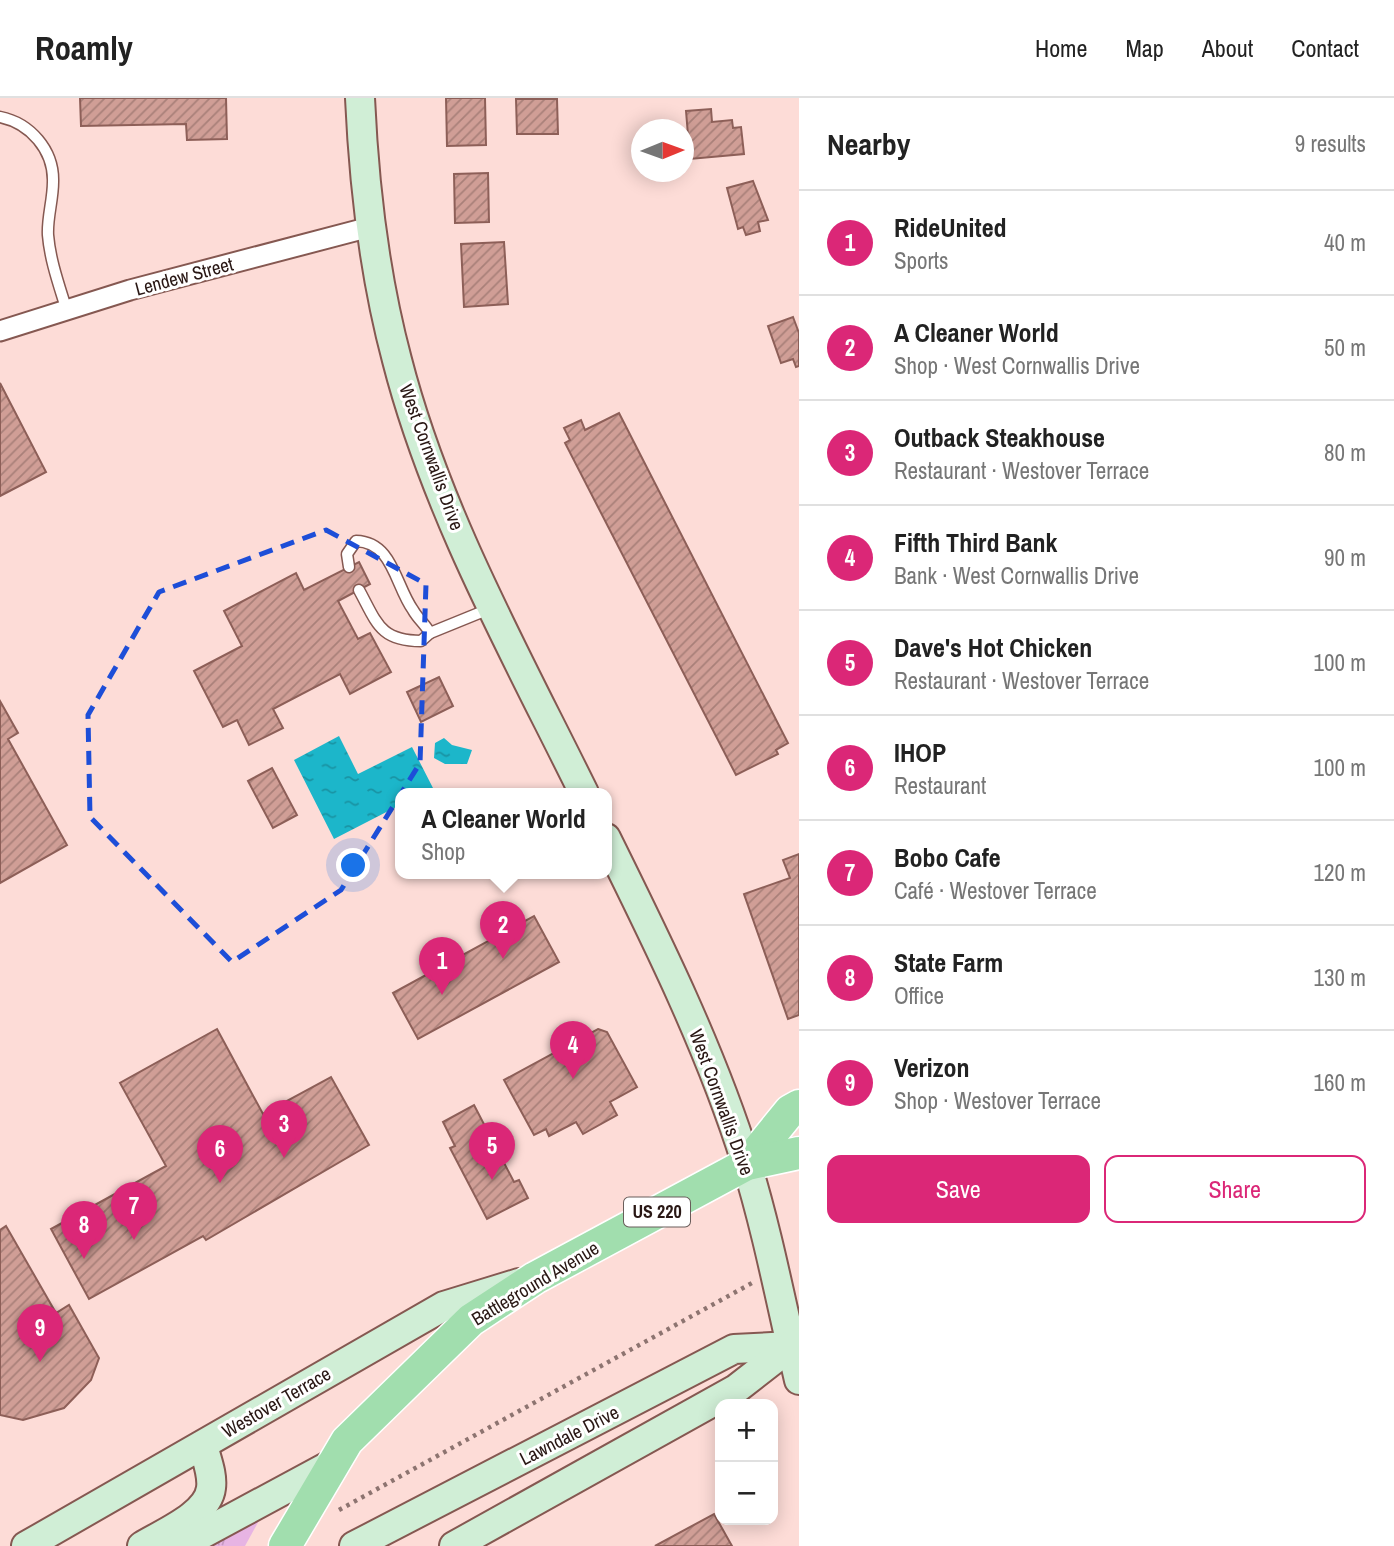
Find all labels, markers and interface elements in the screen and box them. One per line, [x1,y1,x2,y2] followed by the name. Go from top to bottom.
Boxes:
[35,26,133,70] text: Roamly
[1035,32,1087,64] text: Home
[1125,32,1164,64] text: Map
[1202,32,1253,64] text: About
[1291,32,1359,64] text: Contact
[631,119,694,182] north arrow
[827,124,910,164] text: Nearby
[1295,128,1366,159] text: 9 results
[894,210,1007,245] text: RideUnited
[845,227,855,258] text: 1
[1324,227,1366,258] text: 40 m
[894,245,949,276] text: Sports
[132,250,237,302] street label: Lendew Street
[894,315,1059,350] text: A Cleaner World
[845,332,855,363] text: 2
[1324,332,1366,363] text: 50 m
[894,350,1140,381] text: Shop · West Cornwallis Drive
[393,380,471,534] street label: West Cornwallis Drive
[894,420,1105,455] text: Outback Steakhouse
[845,437,855,468] text: 3
[1324,437,1366,468] text: 80 m
[894,455,1149,486] text: Restaurant · Westover Terrace
[894,525,1057,560] text: Fifth Third Bank
[845,542,855,573] text: 4
[1324,542,1366,573] text: 90 m
[894,560,1139,591] text: Bank · West Cornwallis Drive
[894,630,1092,665] text: Dave's Hot Chicken
[845,647,855,678] text: 5
[1314,647,1366,678] text: 100 m
[894,665,1149,696] text: Restaurant · Westover Terrace
[894,735,946,770] text: IHOP
[845,752,855,783] text: 6
[1314,752,1366,783] text: 100 m
[894,770,986,801] text: Restaurant
[395,788,612,879] popup
[421,801,586,836] text: A Cleaner World
[421,836,465,867] text: Shop
[894,840,1001,875] text: Bobo Cafe
[336,848,370,882] your location
[845,857,855,888] text: 7
[1314,857,1366,888] text: 120 m
[894,875,1097,906] text: Café · Westover Terrace
[480,901,526,959] pin: 2
[419,937,465,995] pin: 1
[894,945,1003,980] text: State Farm
[845,962,855,993] text: 8
[1314,962,1366,993] text: 130 m
[894,980,944,1011] text: Office
[550,1021,596,1079] pin: 4
[683,1025,761,1179] street label: West Cornwallis Drive
[894,1050,969,1085] text: Verizon
[845,1067,855,1098] text: 9
[1314,1067,1366,1098] text: 160 m
[894,1085,1101,1116] text: Shop · Westover Terrace
[261,1100,307,1158] pin: 3
[469,1122,515,1180] pin: 5
[197,1125,243,1183] pin: 6
[827,1155,1090,1223] button: Save
[1104,1155,1366,1223] button: Share
[111,1182,157,1240] pin: 7
[624,1198,690,1226] road number: US 220
[61,1201,107,1259] pin: 8
[466,1235,604,1331] street label: Battleground Avenue
[17,1304,63,1362] pin: 9
[217,1360,335,1444] street label: Westover Terrace
[515,1399,623,1471] street label: Lawndale Drive
[715,1399,778,1525] map controls
[715,1399,778,1462] button: +
[715,1462,778,1525] button: −

